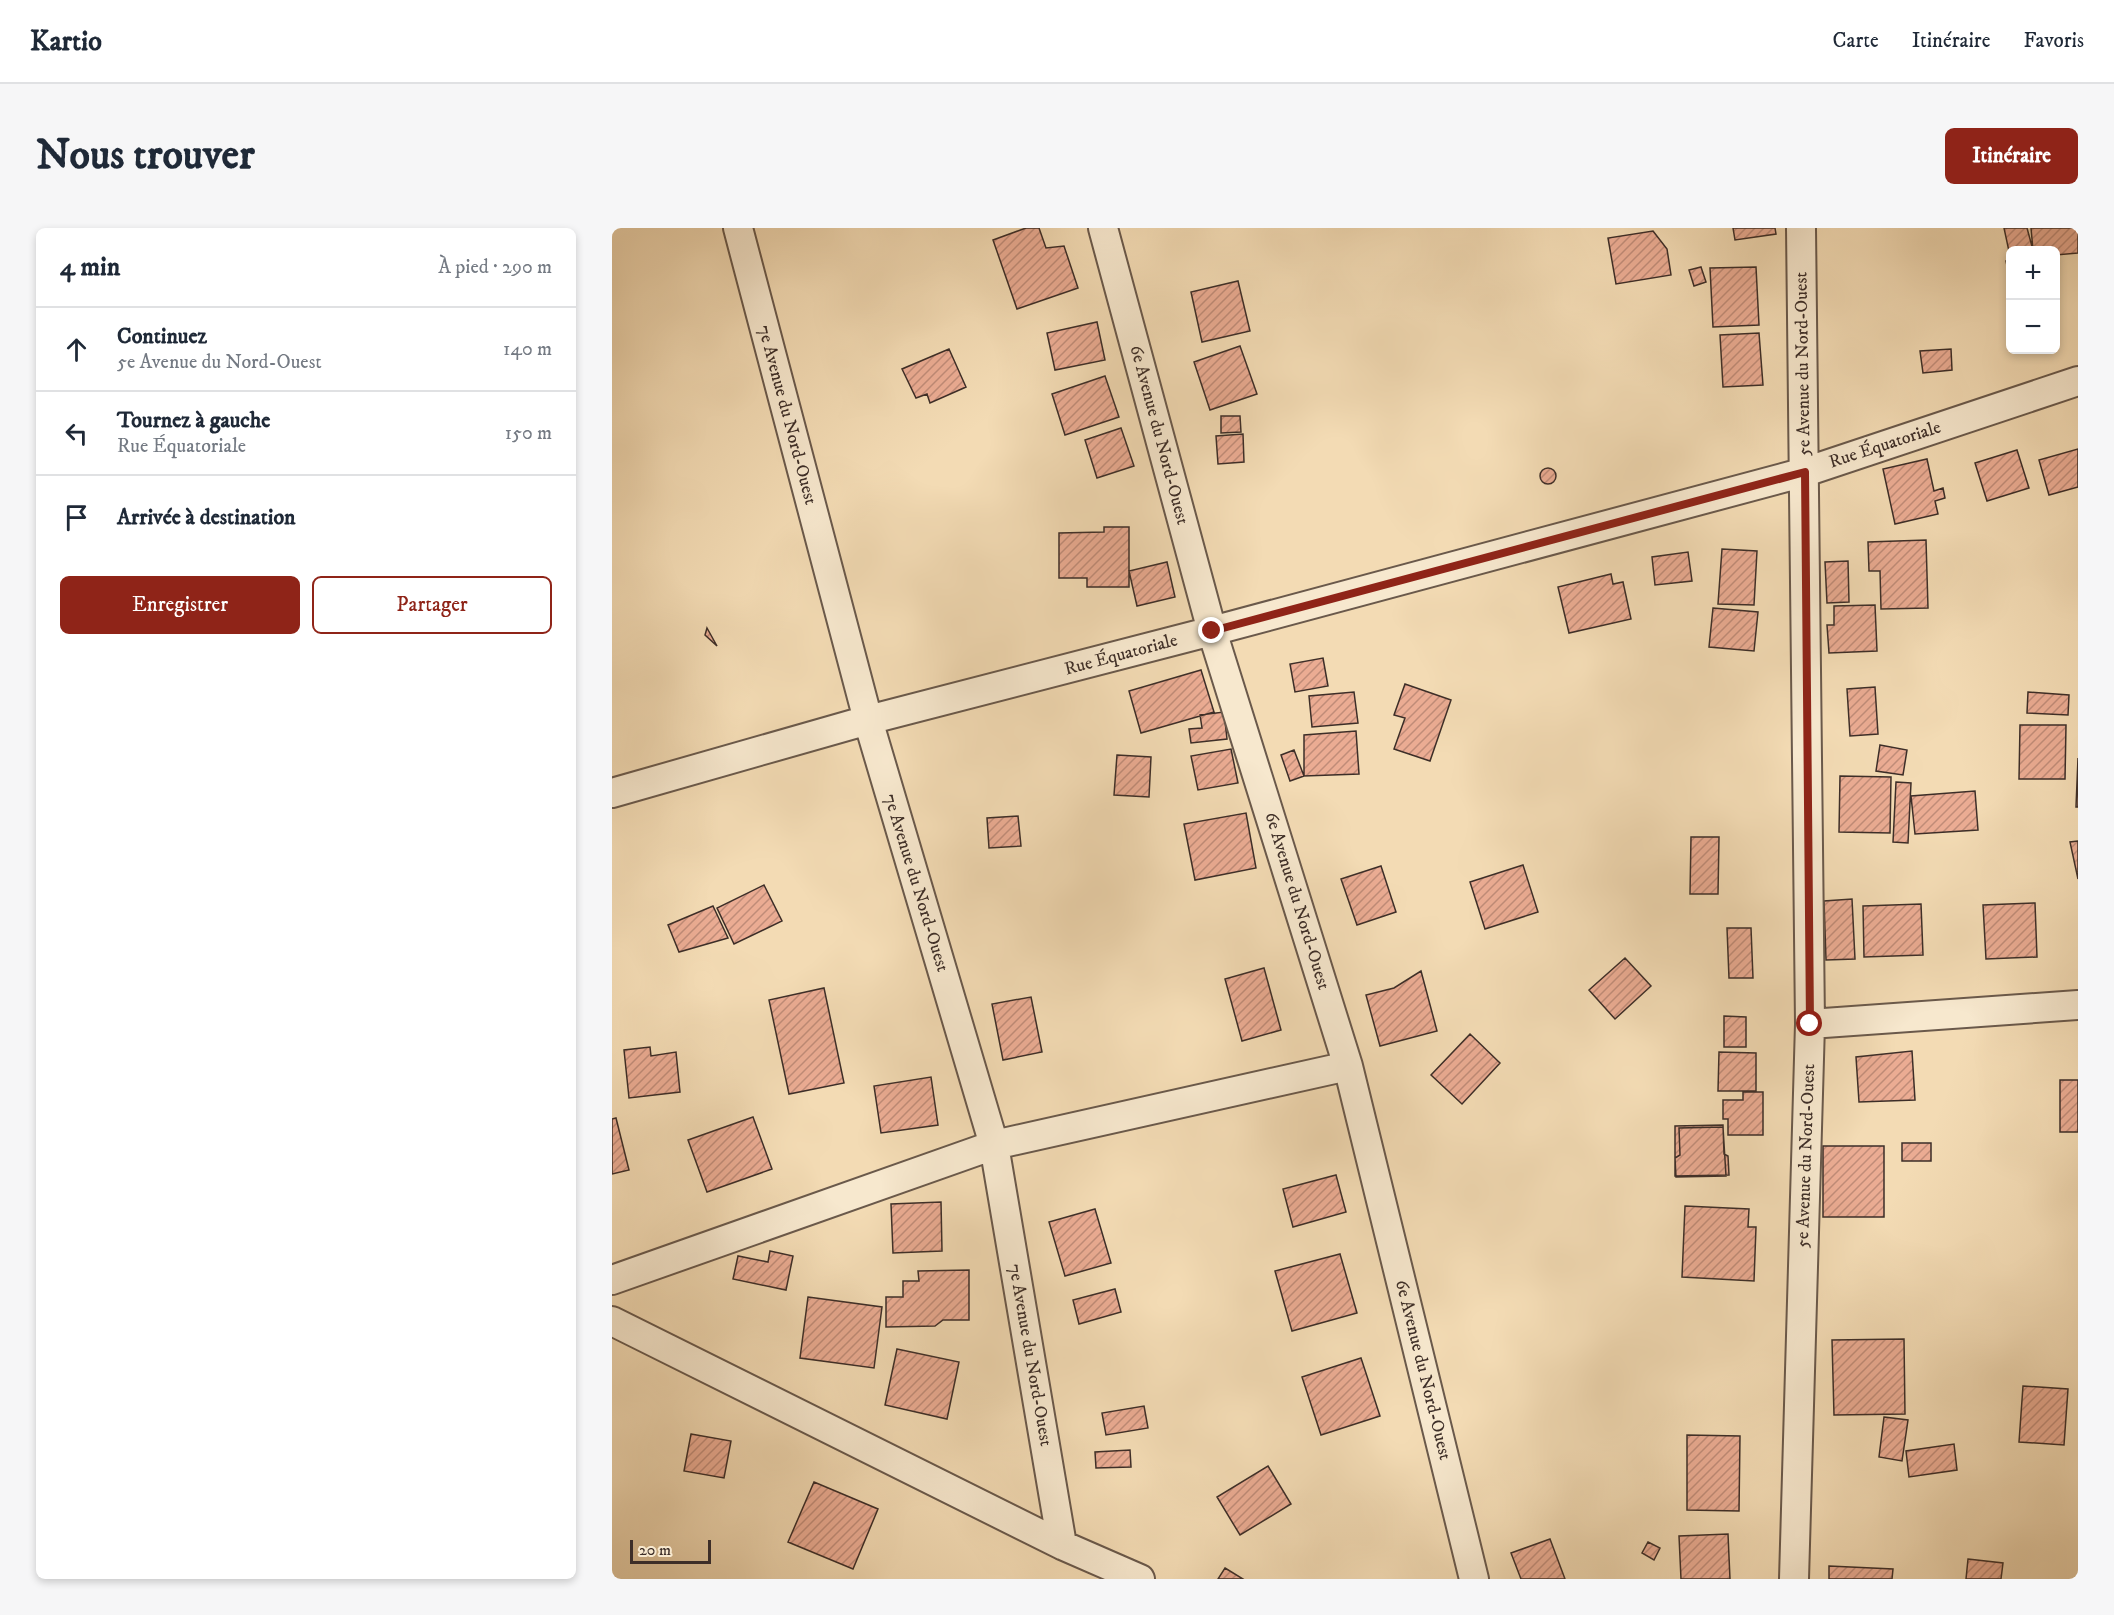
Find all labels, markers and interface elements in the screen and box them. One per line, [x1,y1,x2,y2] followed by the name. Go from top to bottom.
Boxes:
[30,24,102,59] text: Kartio
[1833,28,1879,54] text: Carte
[1912,28,1990,54] text: Itinéraire
[2023,28,2084,54] text: Favoris
[1945,128,2078,184] button: Itinéraire
[36,130,255,182] text: Nous trouver
[2006,246,2060,354] map controls
[2006,246,2060,300] button: +
[60,251,120,284] text: 4 min
[438,255,552,280] text: À pied · 290 m
[1790,271,1816,456] street label: 5e Avenue du Nord-Ouest
[2006,300,2060,354] button: −
[117,323,207,350] text: Continuez
[752,323,822,507] street label: 7e Avenue du Nord-Ouest
[60,333,93,366] icon: ahead
[503,337,552,362] text: 140 m
[1124,343,1194,527] street label: 6e Avenue du Nord-Ouest
[117,350,322,375] text: 5e Avenue du Nord-Ouest
[117,407,270,434] text: Tournez à gauche
[60,417,93,450] icon: left
[1826,417,1944,473] street label: Rue Équatoriale
[505,421,552,446] text: 150 m
[117,434,246,459] text: Rue Équatoriale
[60,501,93,534] icon: arrive
[117,504,296,531] text: Arrivée à destination
[60,576,300,634] button: Enregistrer
[312,576,552,634] button: Partager
[1198,617,1224,643] route end
[1062,629,1180,681] street label: Rue Équatoriale
[878,791,954,975] street label: 7e Avenue du Nord-Ouest
[1259,809,1335,993] street label: 6e Avenue du Nord-Ouest
[1796,1010,1822,1036] route start
[1792,1063,1820,1248] street label: 5e Avenue du Nord-Ouest
[1003,1262,1057,1448] street label: 7e Avenue du Nord-Ouest
[1390,1278,1456,1462] street label: 6e Avenue du Nord-Ouest
[630,1537,711,1564] scale bar
[639,1540,671,1560] text: 20 m

